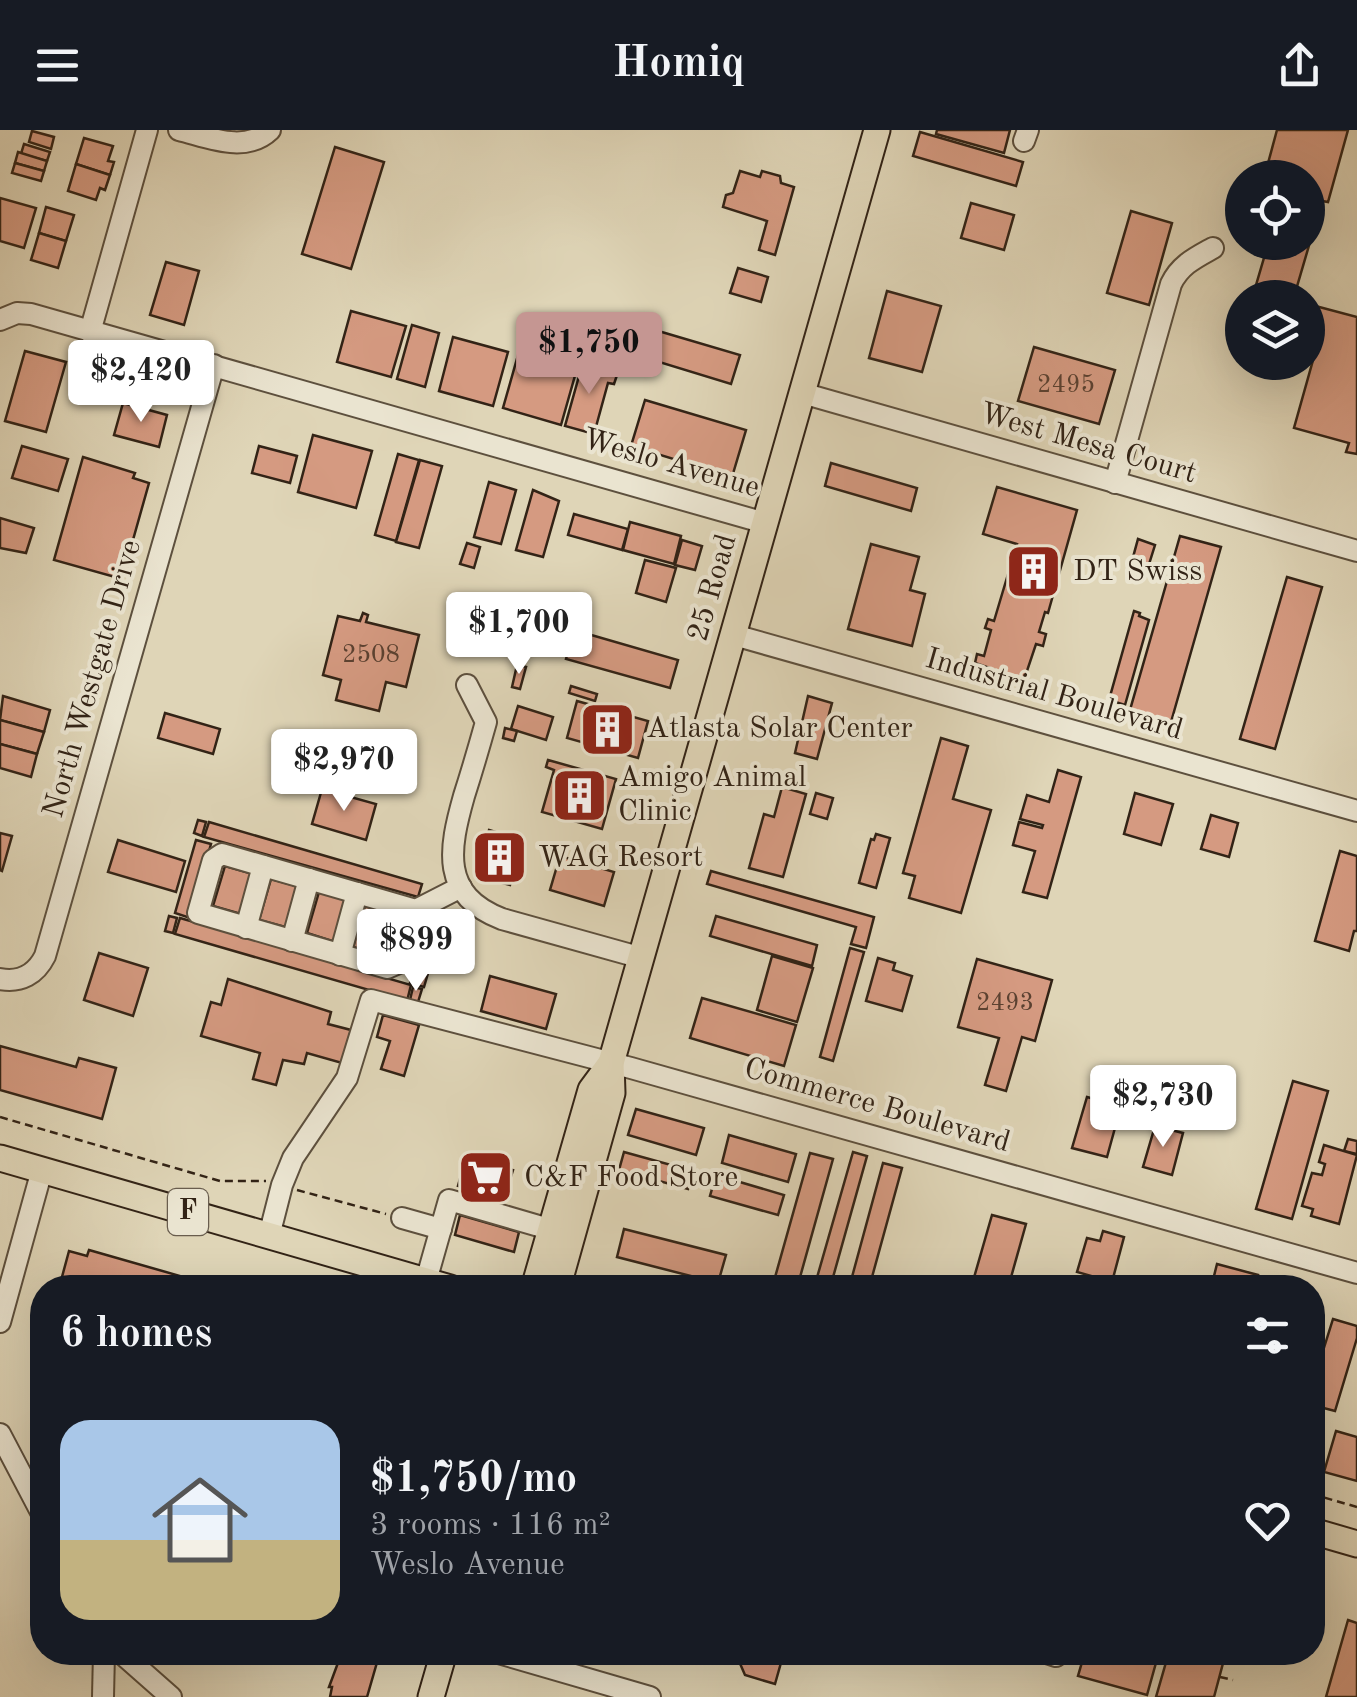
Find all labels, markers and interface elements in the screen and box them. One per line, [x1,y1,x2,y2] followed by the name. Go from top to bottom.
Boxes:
[30,38,85,93] icon: menu
[1272,38,1327,93] icon: share
[612,42,745,87] text: Homiq
[1225,160,1325,380] map controls
[1225,160,1325,260] button: locate
[1225,280,1325,380] button: layers
[508,312,670,397] pin: $1,750
[538,328,640,360] text: $1,750
[60,340,222,425] pin: $2,420
[90,356,192,388] text: $2,420
[1037,373,1095,398] house number: 2495
[976,399,1200,489] street label: West Mesa Court
[579,424,763,504] street label: Weslo Avenue
[683,531,743,645] street label: 25 Road
[39,537,147,821] street label: North Westgate Drive
[1004,542,1064,602] building icon: DT Swiss
[1073,557,1202,587] place label: DT Swiss
[438,592,600,677] pin: $1,700
[468,608,570,640] text: $1,700
[342,643,400,668] house number: 2508
[922,644,1186,746] street label: Industrial Boulevard
[577,699,637,759] building icon: Atlasta Solar Center
[646,714,913,744] place label: Atlasta Solar Center
[263,729,425,814] pin: $2,970
[293,745,395,777] text: $2,970
[618,763,806,827] place label: Amigo Animal Clinic
[549,765,609,825] building icon: Amigo Animal Clinic
[469,828,529,888] building icon: WAG Resort
[538,843,703,873] place label: WAG Resort
[357,909,475,994] pin: $899
[379,925,453,957] text: $899
[976,991,1034,1016] house number: 2493
[741,1054,1013,1158] street label: Commerce Boulevard
[1082,1065,1244,1150] pin: $2,730
[1112,1081,1214,1113] text: $2,730
[455,1148,515,1208] supermarket icon: C&F Food Store
[524,1163,738,1193] place label: C&F Food Store
[168,1189,208,1235] road number: F
[1240,1308,1295,1363] icon: filters
[60,1314,212,1356] text: 6 homes
[370,1459,577,1501] text: $1,750/mo
[140,1460,260,1580] icon: home
[1240,1493,1295,1548] icon: heart
[370,1510,611,1542] text: 3 rooms · 116 m²
[370,1550,565,1582] text: Weslo Avenue

